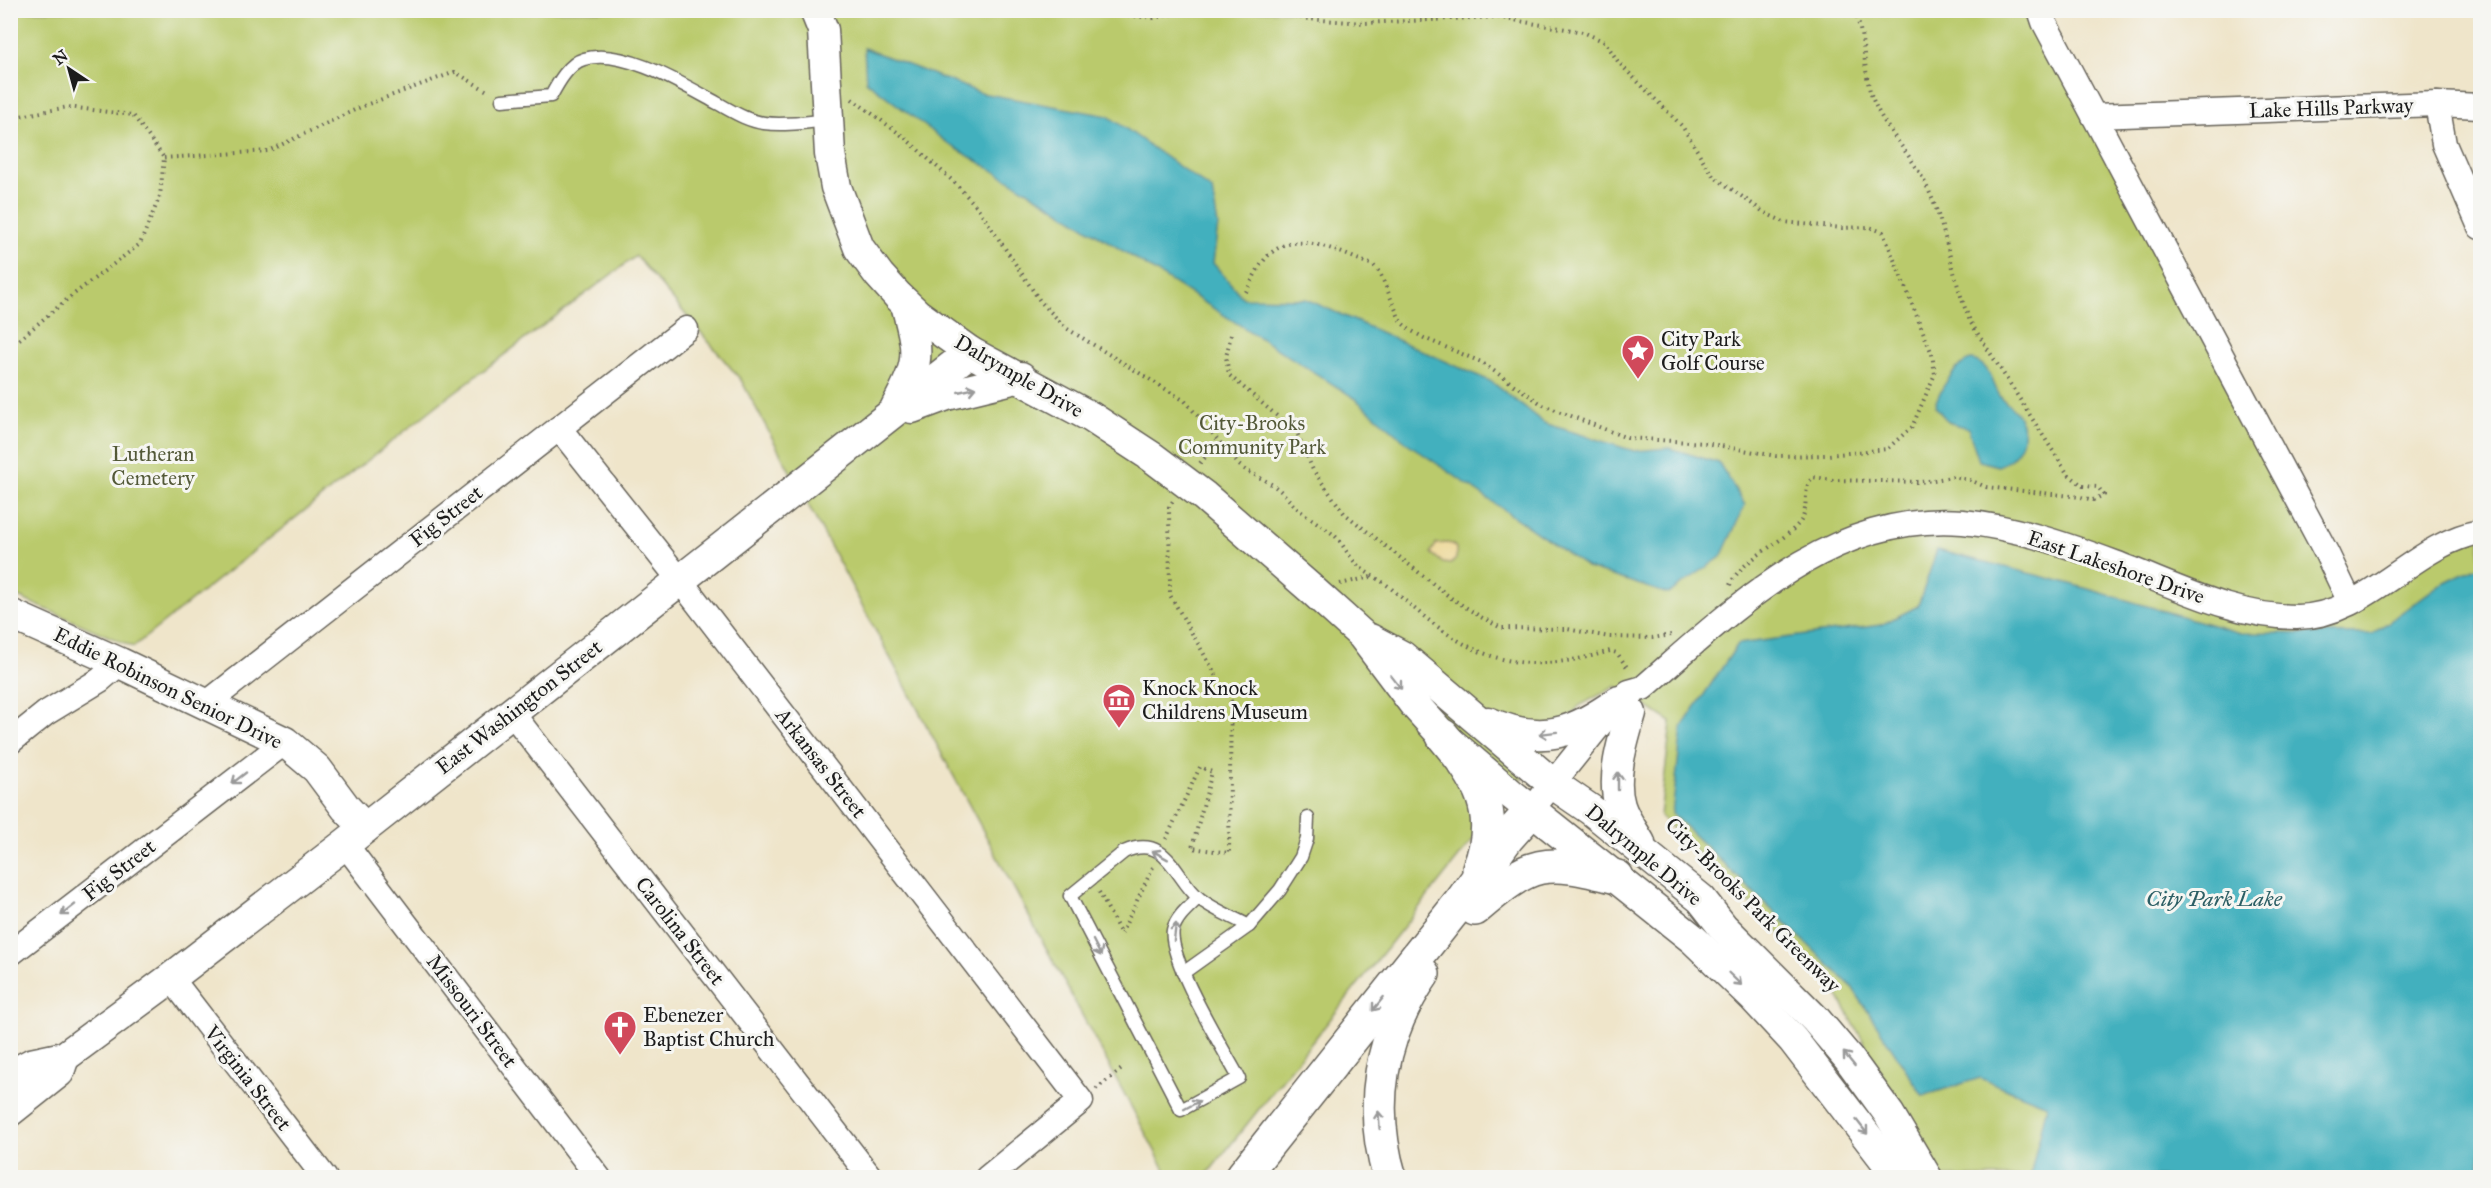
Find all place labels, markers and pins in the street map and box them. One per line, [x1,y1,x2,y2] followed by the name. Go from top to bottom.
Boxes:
[1661,326,1765,376] place label: City Park Golf Course
[1620,333,1656,380] place icon: City Park Golf Course
[1142,675,1308,725] place label: Knock Knock Childrens Museum
[1101,682,1137,729] museum icon: Knock Knock Childrens Museum
[643,1002,775,1052] place label: Ebenezer Baptist Church
[602,1009,638,1056] church icon: Ebenezer Baptist Church

